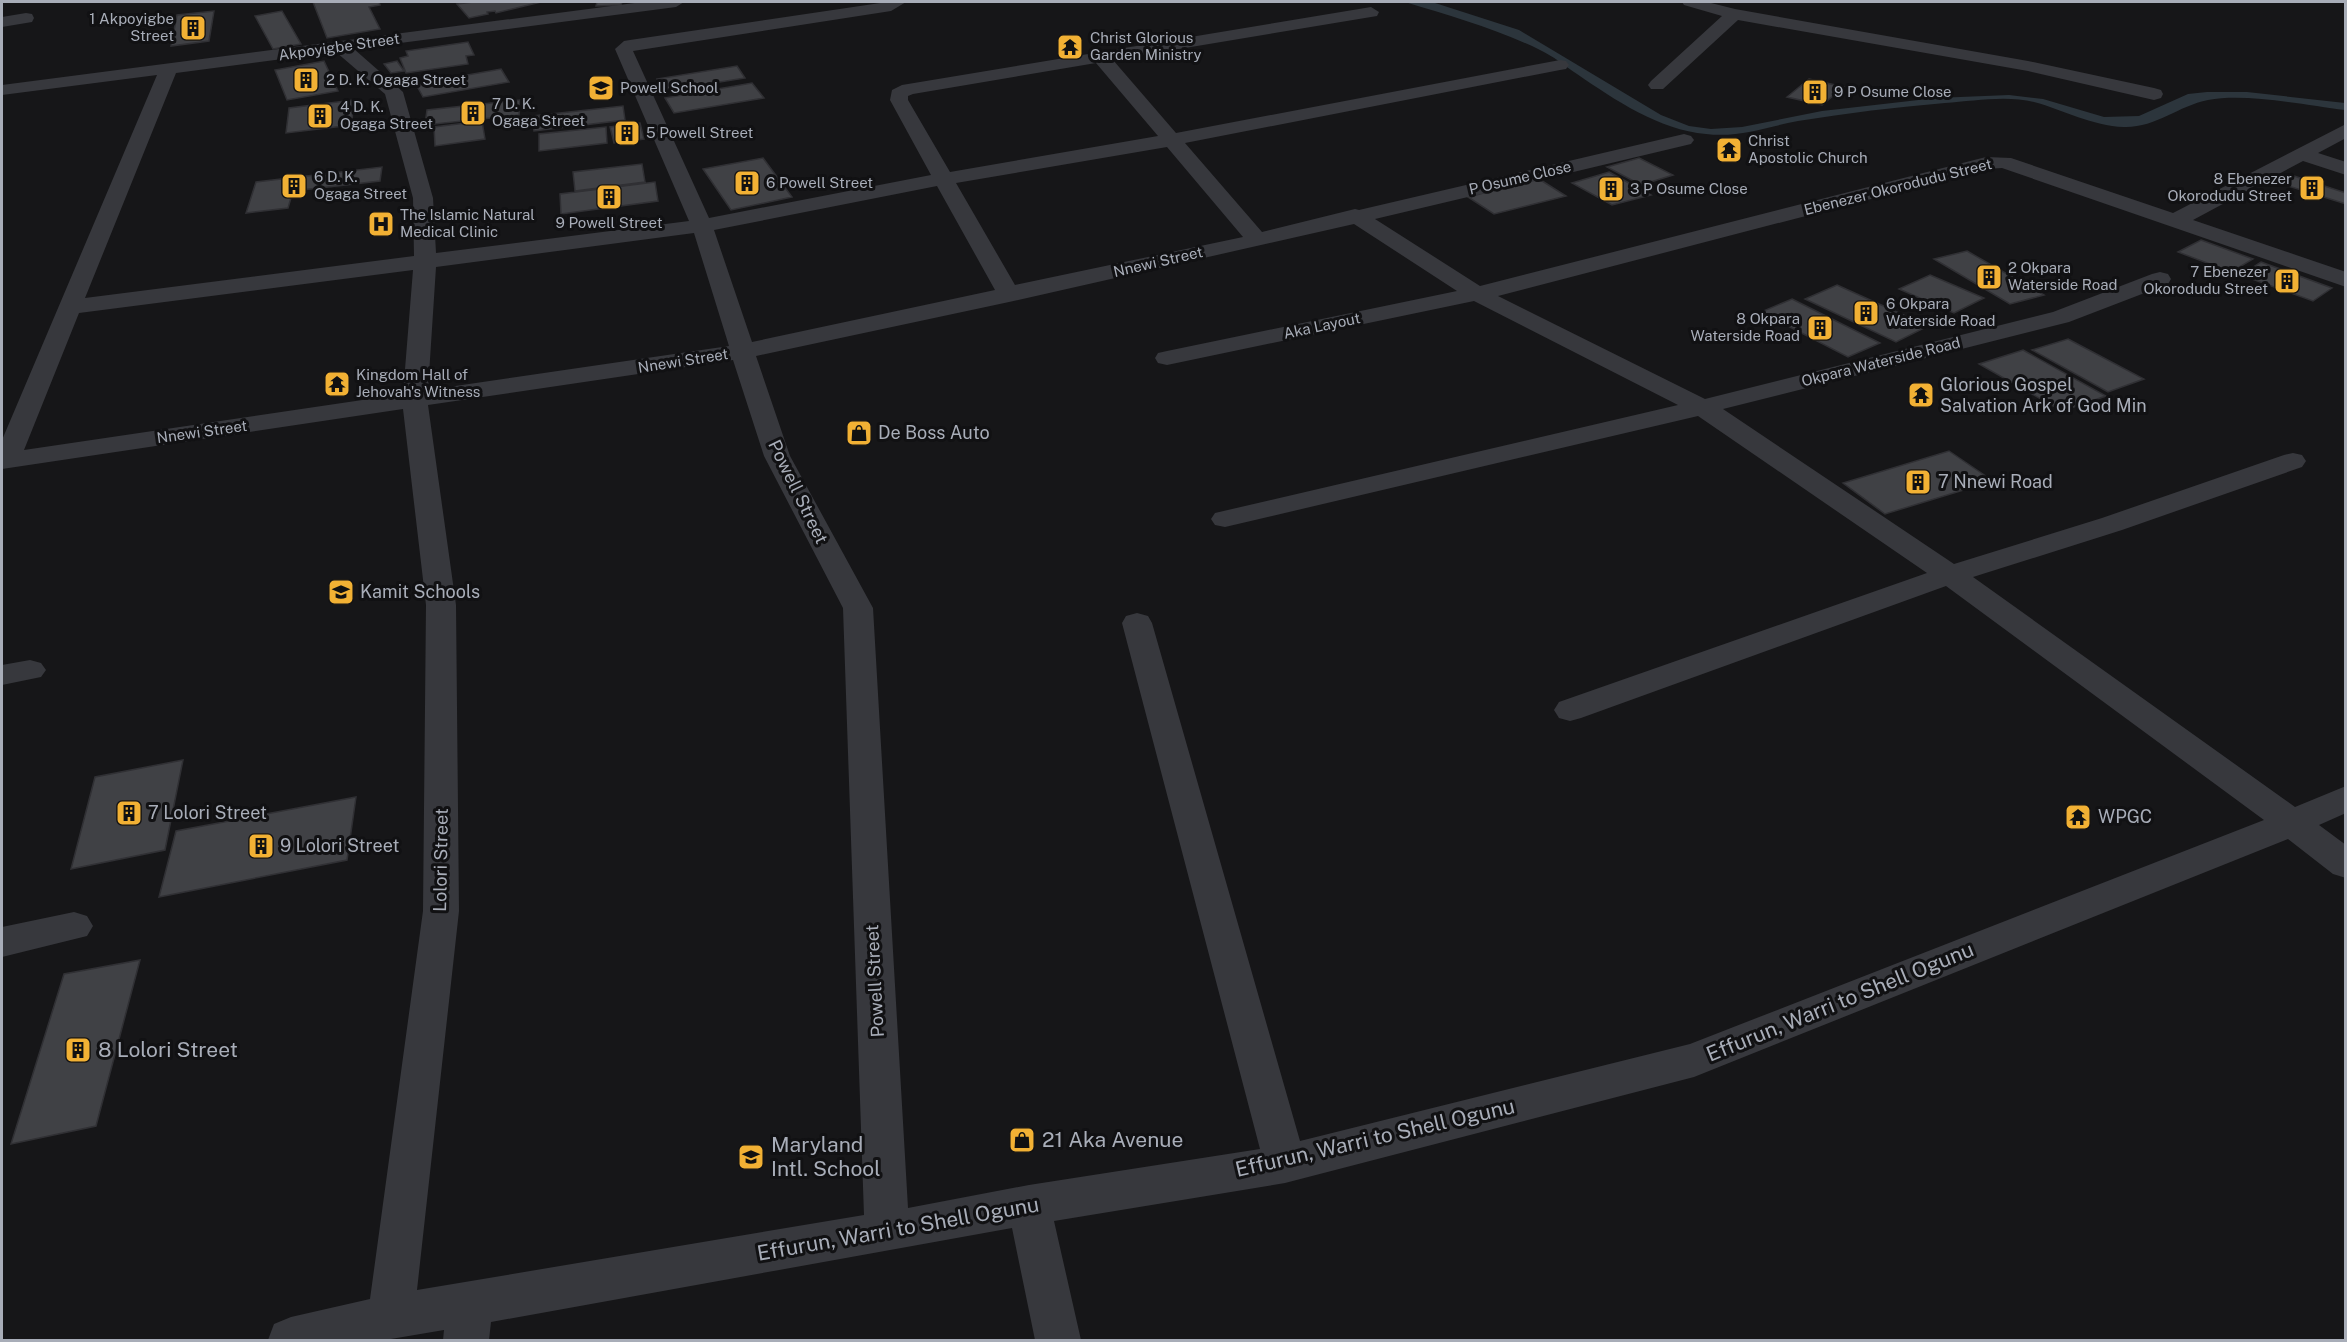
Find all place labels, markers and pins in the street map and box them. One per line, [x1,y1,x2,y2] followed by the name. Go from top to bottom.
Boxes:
[89,10,174,44] place label: 1 Akpoyigbe Street
[178,13,208,43] building icon: 1 Akpoyigbe Street
[1090,29,1202,63] place label: Christ Glorious Garden Ministry
[1055,32,1085,62] temple icon: Christ Glorious Garden Ministry
[291,65,321,95] building icon: 2 D. K. Ogaga Street
[326,71,466,88] place label: 2 D. K. Ogaga Street
[586,73,616,103] school or university icon: Powell School
[1800,77,1830,107] building icon: 9 P Osume Close
[620,79,719,96] place label: Powell School
[1834,83,1952,100] place label: 9 P Osume Close
[492,95,585,129] place label: 7 D. K. Ogaga Street
[340,98,433,132] place label: 4 D. K. Ogaga Street
[458,98,488,128] building icon: 7 D. K. Ogaga Street
[305,101,335,131] building icon: 4 D. K. Ogaga Street
[612,118,642,148] building icon: 5 Powell Street
[646,124,754,141] place label: 5 Powell Street
[1748,132,1868,166] place label: Christ Apostolic Church
[1714,135,1744,165] temple icon: Christ Apostolic Church
[314,168,407,202] place label: 6 D. K. Ogaga Street
[732,168,762,198] building icon: 6 Powell Street
[2168,170,2292,204] place label: 8 Ebenezer Okorodudu Street
[279,171,309,201] building icon: 6 D. K. Ogaga Street
[2297,173,2327,203] building icon: 8 Ebenezer Okorodudu Street
[766,174,873,191] place label: 6 Powell Street
[1596,174,1626,204] building icon: 3 P Osume Close
[1630,180,1748,197] place label: 3 P Osume Close
[594,182,624,212] building icon: 9 Powell Street
[400,206,535,240] place label: The Islamic Natural Medical Clinic
[366,209,396,239] hospital icon: The Islamic Natural Medical Clinic
[555,214,663,231] place label: 9 Powell Street
[2008,259,2117,293] place label: 2 Okpara Waterside Road
[1974,262,2004,292] building icon: 2 Okpara Waterside Road
[2144,263,2268,297] place label: 7 Ebenezer Okorodudu Street
[2272,266,2302,296] building icon: 7 Ebenezer Okorodudu Street
[1886,295,1995,329] place label: 6 Okpara Waterside Road
[1851,298,1881,328] building icon: 6 Okpara Waterside Road
[1691,310,1800,344] place label: 8 Okpara Waterside Road
[1805,313,1835,343] building icon: 8 Okpara Waterside Road
[356,366,480,400] place label: Kingdom Hall of Jehovah's Witness
[322,369,352,399] temple icon: Kingdom Hall of Jehovah's Witness
[1940,374,2147,416] place label: Glorious Gospel Salvation Ark of God Min
[1906,380,1936,410] temple icon: Glorious Gospel Salvation Ark of God Min
[844,418,874,448] shop icon: De Boss Auto
[878,422,990,443] place label: De Boss Auto
[1903,467,1933,497] building icon: 7 Nnewi Road
[1938,471,2053,492] place label: 7 Nnewi Road
[326,577,356,607] school or university icon: Kamit Schools
[360,581,480,602] place label: Kamit Schools
[114,798,144,828] building icon: 7 Lolori Street
[148,802,267,823] place label: 7 Lolori Street
[2063,802,2093,832] temple icon: WPGC
[2098,806,2152,827] place label: WPGC
[246,831,276,861] building icon: 9 Lolori Street
[280,835,399,856] place label: 9 Lolori Street
[63,1035,93,1065] building icon: 8 Lolori Street
[98,1037,238,1062] place label: 8 Lolori Street
[1007,1125,1037,1155] shop icon: 21 Aka Avenue
[1042,1127,1183,1152] place label: 21 Aka Avenue
[771,1132,881,1181] place label: Maryland Intl. School
[736,1142,766,1172] school or university icon: Maryland Intl. School

